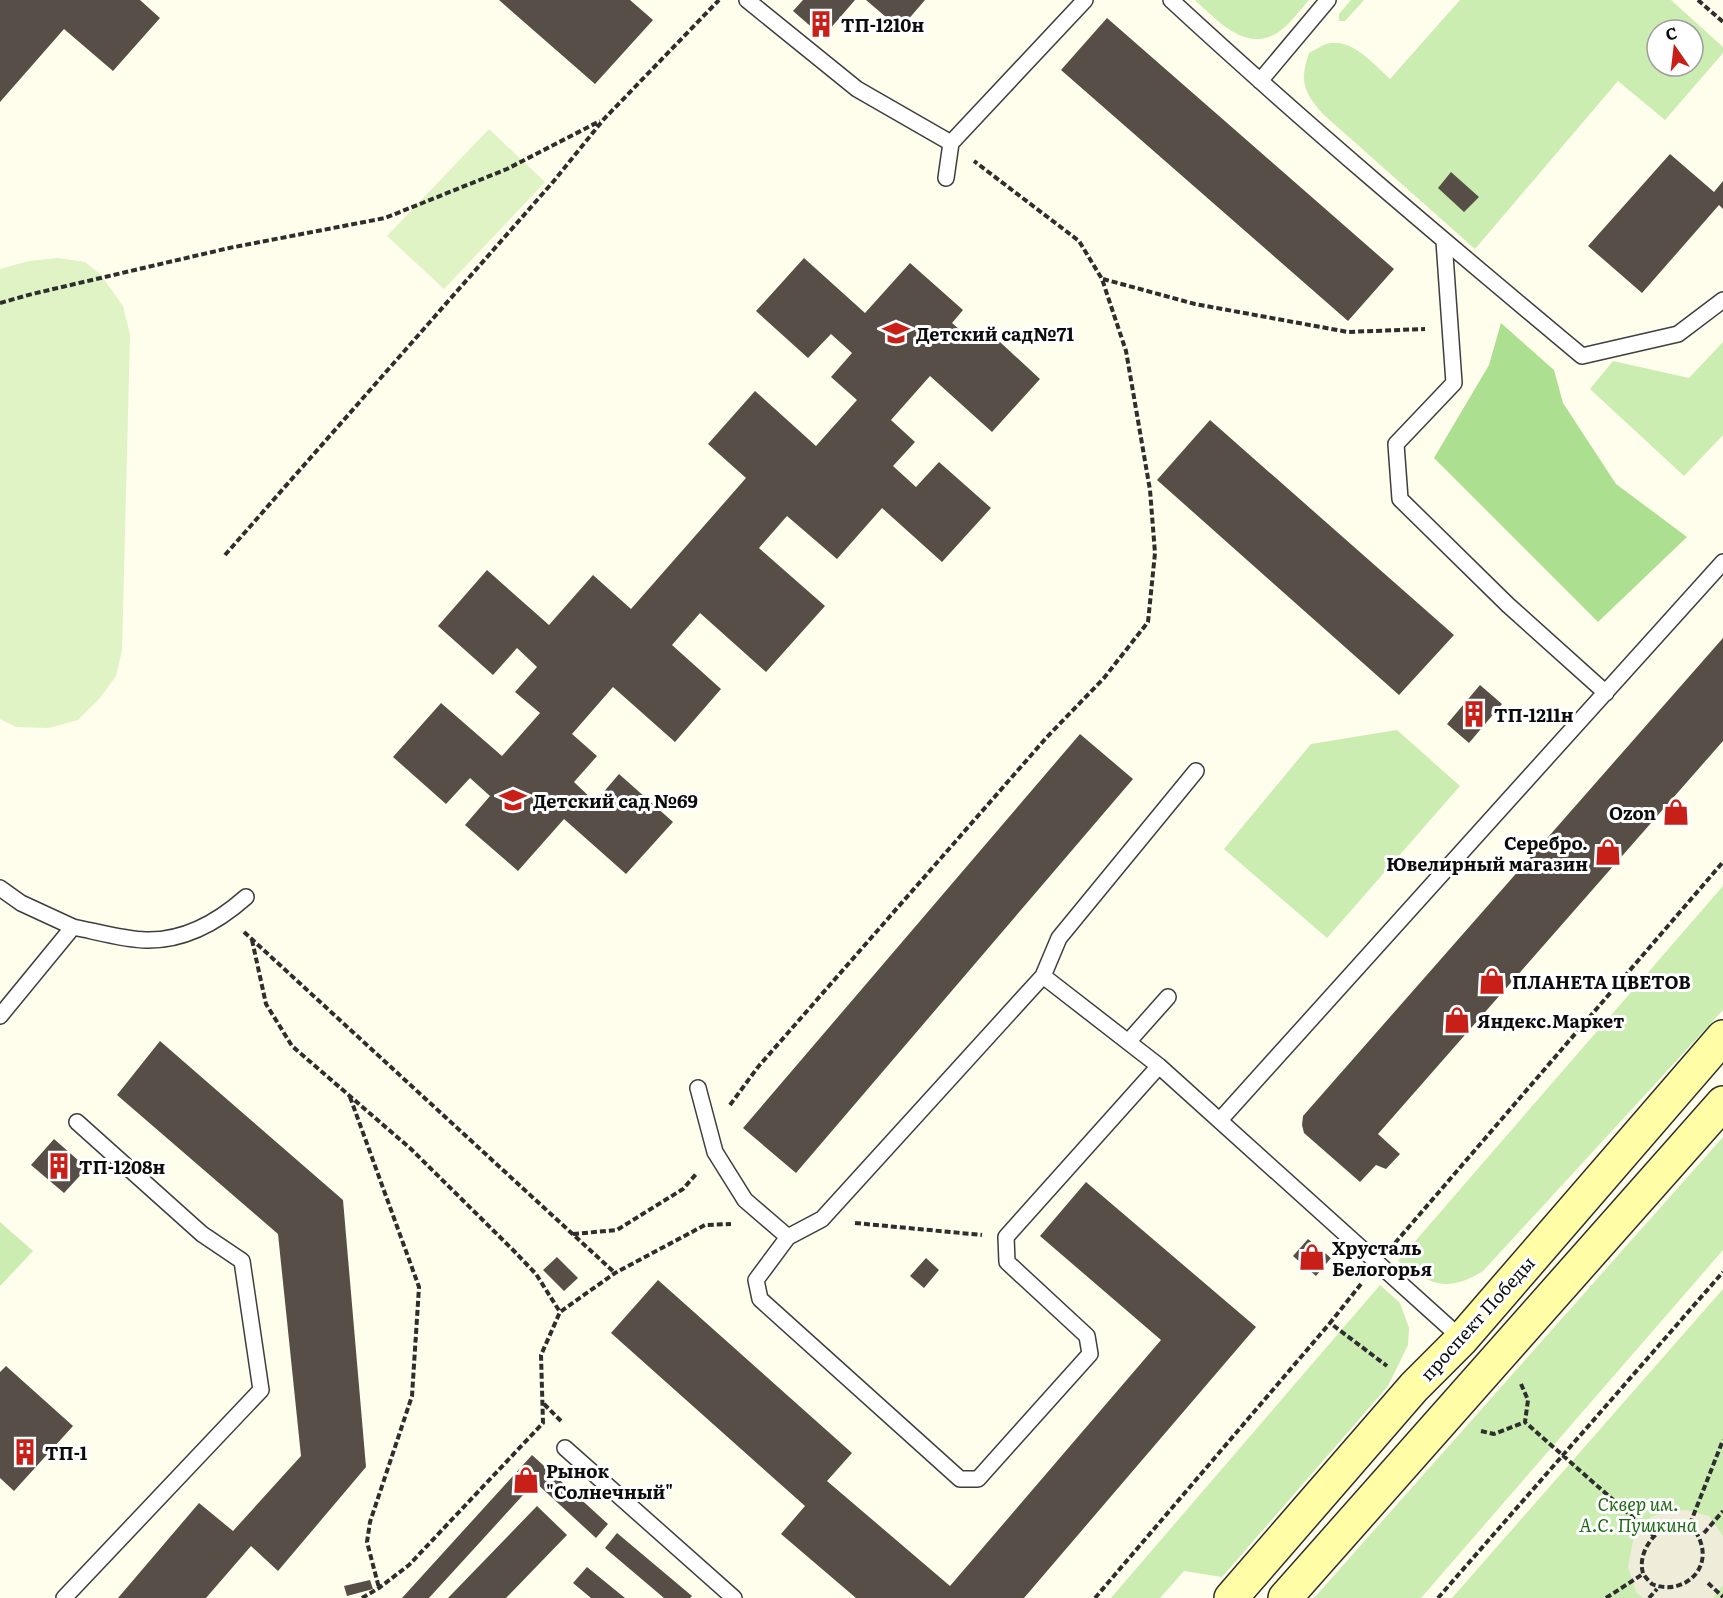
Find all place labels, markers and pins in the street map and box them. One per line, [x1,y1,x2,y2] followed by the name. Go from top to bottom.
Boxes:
[806,9,836,39] building icon: ТП-1210н
[841,11,924,38] place label: ТП-1210н
[881,318,911,348] school or university icon: Детский сад№71
[916,320,1074,347] place label: Детский сад№71
[1459,699,1489,729] building icon: ТП-1211н
[1494,701,1574,728] place label: ТП-1211н
[498,785,528,815] school or university icon: Детский сад №69
[533,787,698,814] place label: Детский сад №69
[1661,797,1691,827] shop icon: Ozon
[1609,799,1656,826] place label: Ozon
[1386,829,1588,877] place label: Серебро. Ювелирный магазин
[1593,837,1623,867] shop icon: Серебро. Ювелирный магазин
[1477,966,1507,996] shop icon: ПЛАНЕТА ЦВЕТОВ
[1512,968,1691,995] place label: ПЛАНЕТА ЦВЕТОВ
[1442,1005,1472,1035] shop icon: Яндекс.Маркет
[1477,1007,1624,1034] place label: Яндекс.Маркет
[44,1151,74,1181] building icon: ТП-1208н
[79,1153,166,1180] place label: ТП-1208н
[1332,1234,1432,1282] place label: Хрусталь Белогорья
[1297,1242,1327,1272] shop icon: Хрусталь Белогорья
[10,1437,40,1467] building icon: ТП-1
[45,1439,88,1466] place label: ТП-1
[546,1457,673,1505] place label: Рынок "Солнечный"
[511,1465,541,1495] shop icon: Рынок "Солнечный"

